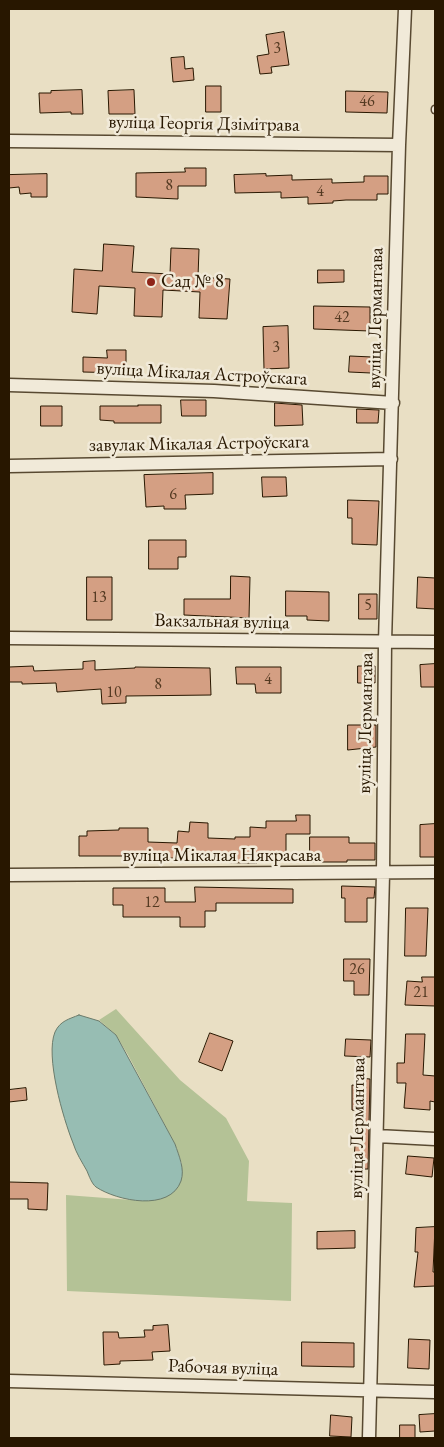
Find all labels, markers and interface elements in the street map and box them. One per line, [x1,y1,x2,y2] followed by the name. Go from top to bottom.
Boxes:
[273,39,281,59] house number: 3
[359,92,375,112] house number: 46
[108,111,300,137] street label: вуліца Георгія Дзімітрава
[165,176,173,196] house number: 8
[316,182,324,202] house number: 4
[363,247,389,389] street label: вуліца Лермантава
[161,271,224,293] place label: Сад № 8
[145,276,157,288] marker: Сад № 8
[334,308,350,328] house number: 42
[272,338,280,358] house number: 3
[96,357,308,391] street label: вуліца Мікалая Астроўскага
[88,431,310,457] street label: завулак Мікалая Астроўскага
[169,485,177,505] house number: 6
[91,588,107,608] house number: 13
[364,596,372,616] house number: 5
[154,609,290,635] street label: Вакзальная вуліца
[353,652,379,794] street label: вуліца Лермантава
[264,670,272,690] house number: 4
[154,675,162,695] house number: 8
[106,683,122,703] house number: 10
[123,845,321,867] street label: вуліца Мікалая Някрасава
[144,893,160,913] house number: 12
[349,960,365,980] house number: 26
[413,983,429,1003] house number: 21
[345,1057,371,1199] street label: вуліца Лермантава
[167,1355,279,1381] street label: Рабочая вуліца

